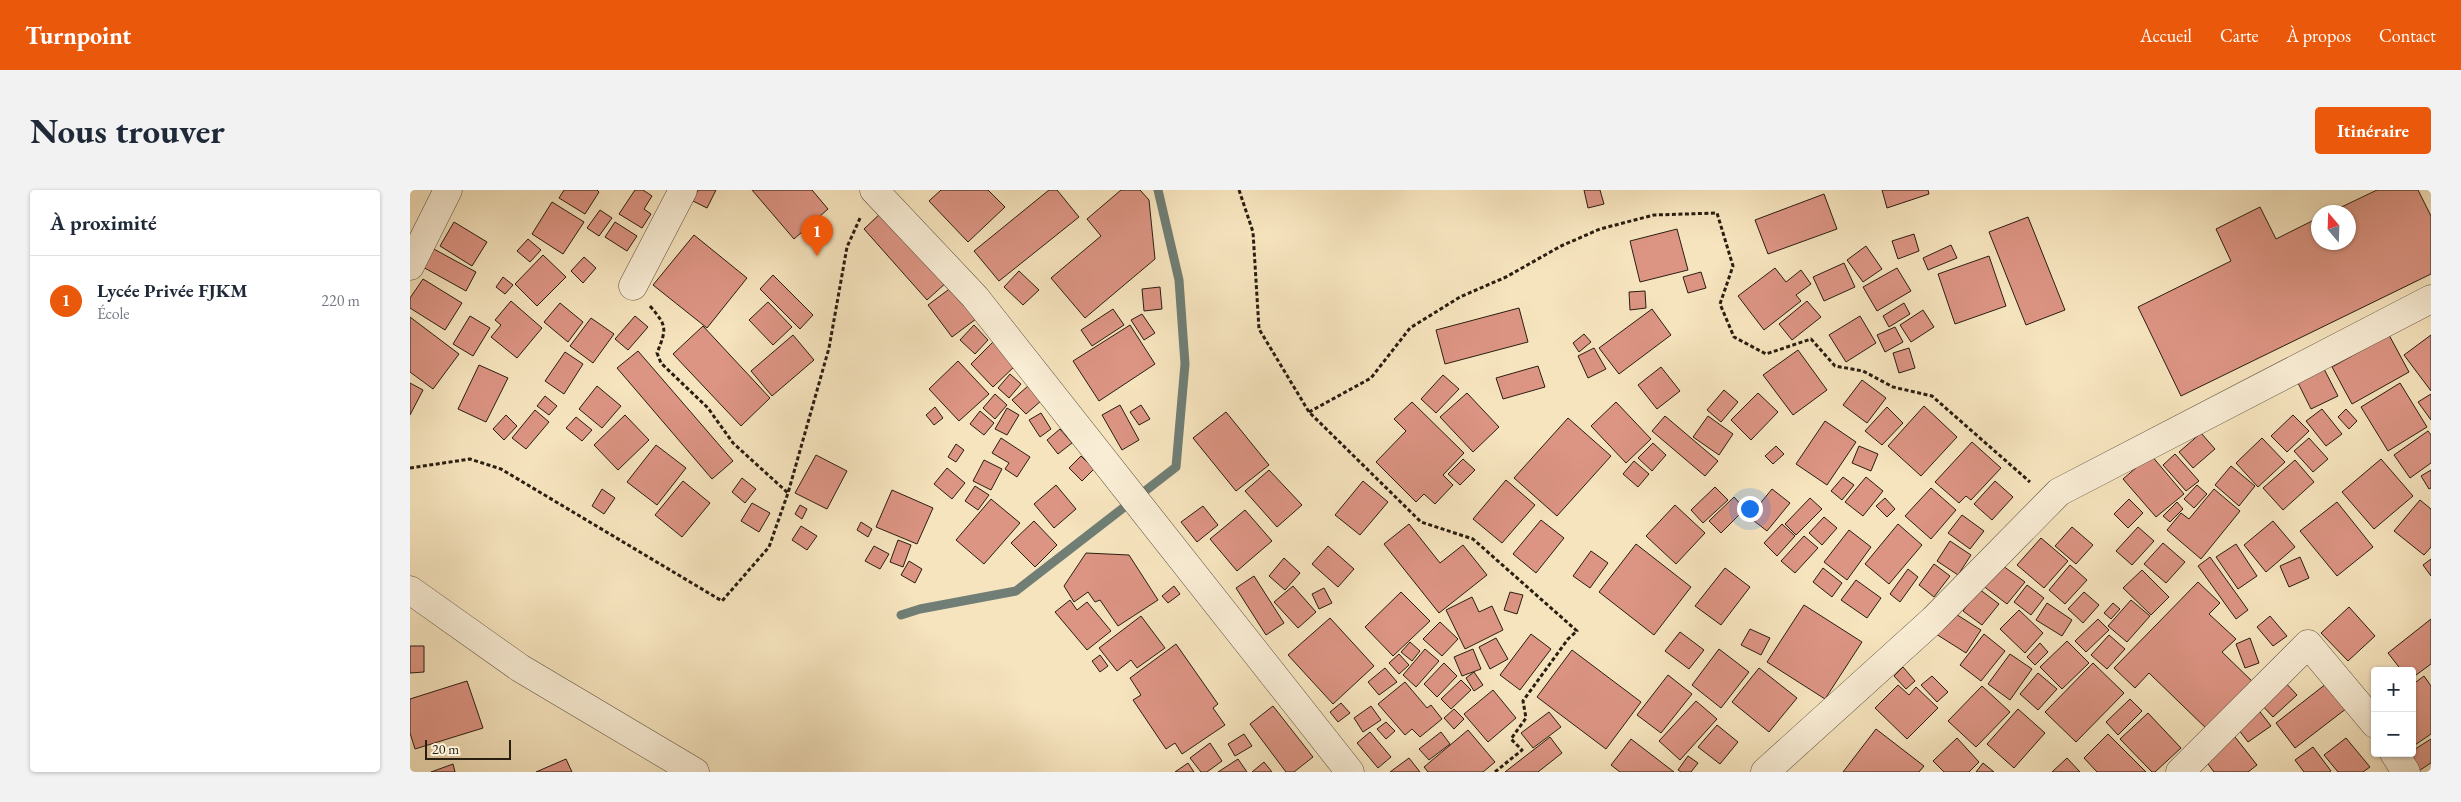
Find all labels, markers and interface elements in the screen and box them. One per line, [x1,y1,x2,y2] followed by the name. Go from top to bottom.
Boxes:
[25,20,131,51] text: Turnpoint
[2140,24,2192,47] text: Accueil
[2220,24,2259,47] text: Carte
[2287,24,2351,47] text: À propos
[2379,24,2436,47] text: Contact
[2315,107,2431,154] button: Itinéraire
[30,108,225,153] text: Nous trouver
[2311,205,2356,250] north arrow
[50,209,157,236] text: À proximité
[801,215,833,256] pin: 1
[97,278,248,303] text: Lycée Privée FJKM
[62,290,70,311] text: 1
[321,290,360,311] text: 220 m
[97,303,130,324] text: École
[1737,496,1763,522] your location
[2371,667,2416,757] map controls
[2371,667,2416,712] button: +
[2371,712,2416,757] button: −
[425,737,511,760] scale bar
[432,740,459,758] text: 20 m

